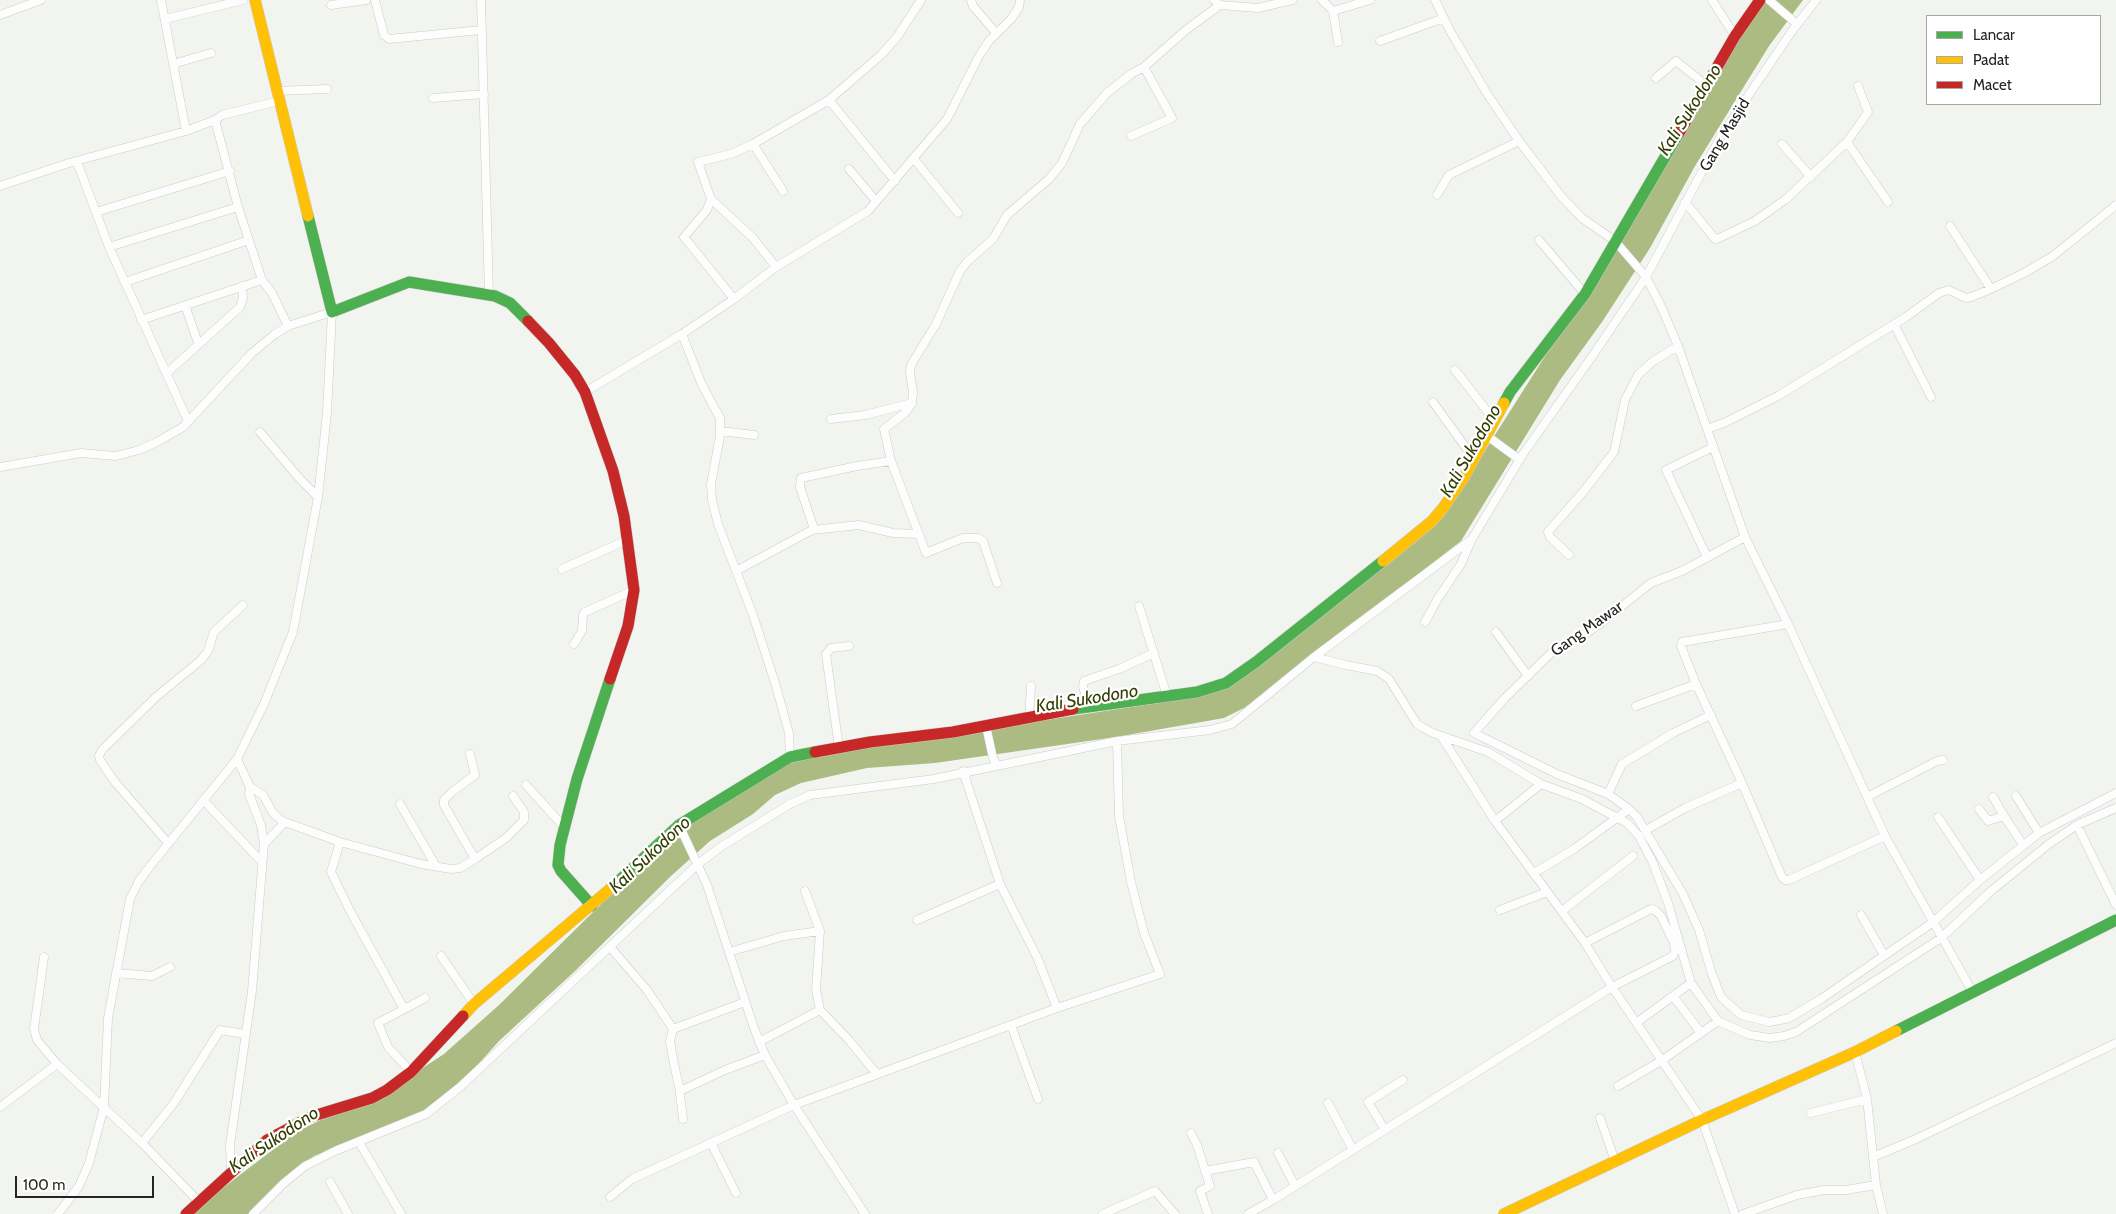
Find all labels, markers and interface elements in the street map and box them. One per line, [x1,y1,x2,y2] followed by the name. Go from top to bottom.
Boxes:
[1926,15,2101,105] legend
[1973,26,2015,44] text: Lancar
[1973,51,2009,69] text: Padat
[1653,60,1727,160] water label: Kali Sukodono
[1973,76,2012,94] text: Macet
[1696,95,1754,175] street label: Gang Masjid
[1436,401,1506,501] water label: Kali Sukodono
[1547,597,1627,661] street label: Gang Mawar
[1034,680,1140,718] water label: Kali Sukodono
[605,812,695,898] water label: Kali Sukodono
[225,1102,323,1178] water label: Kali Sukodono
[18,1166,156,1198] scale bar
[23,1176,65,1194] text: 100 m

